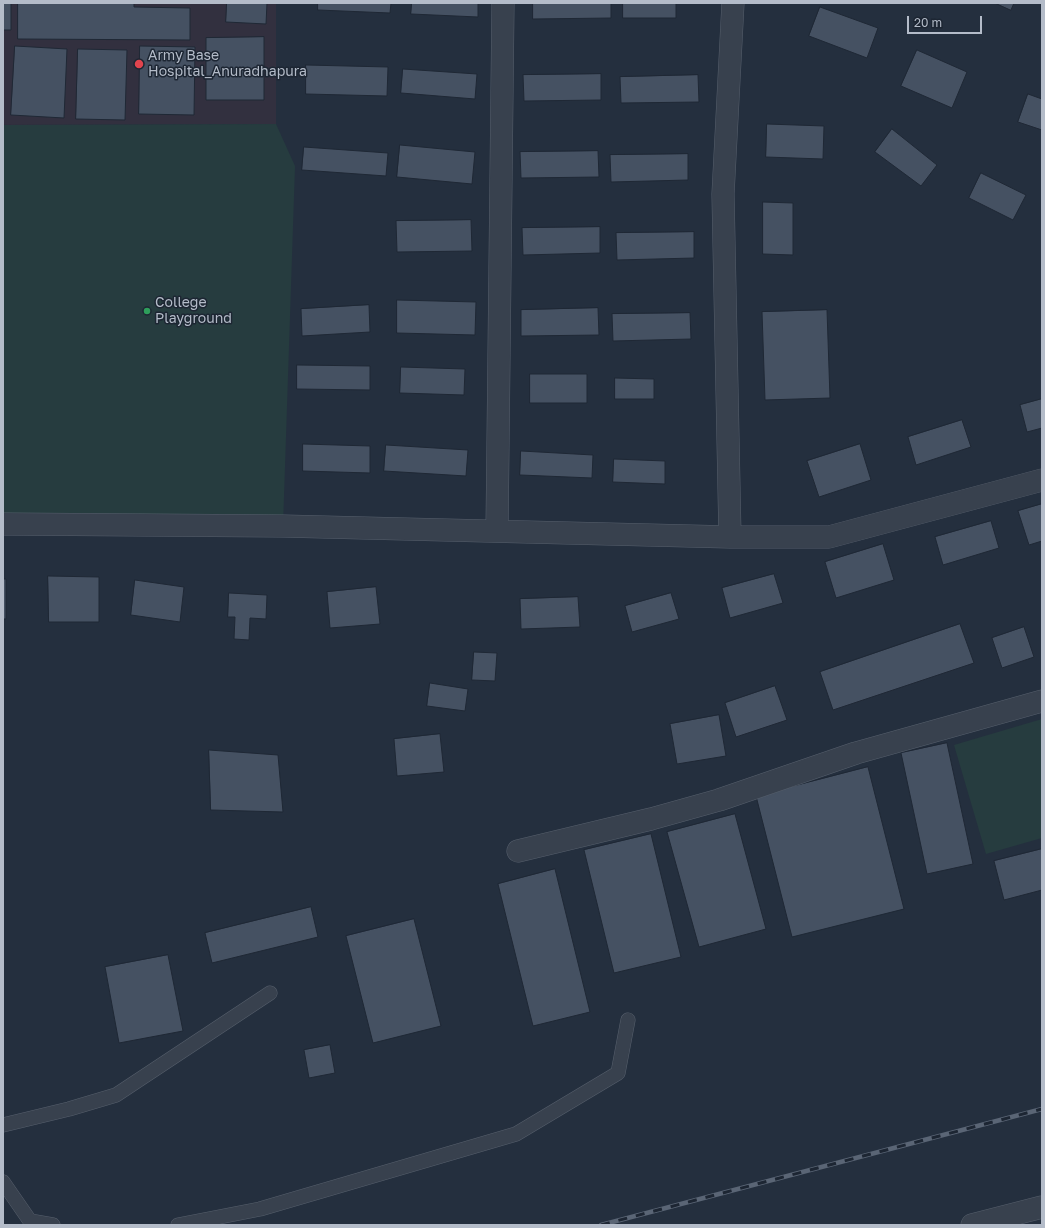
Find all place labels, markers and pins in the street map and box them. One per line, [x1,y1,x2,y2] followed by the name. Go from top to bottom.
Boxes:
[148,48,307,80] place label: Army Base Hospital_Anuradhapura
[133,58,145,70] marker: Army Base Hospital_Anuradhapura
[155,295,232,328] place label: College Playground
[142,306,152,316] marker: College Playground

